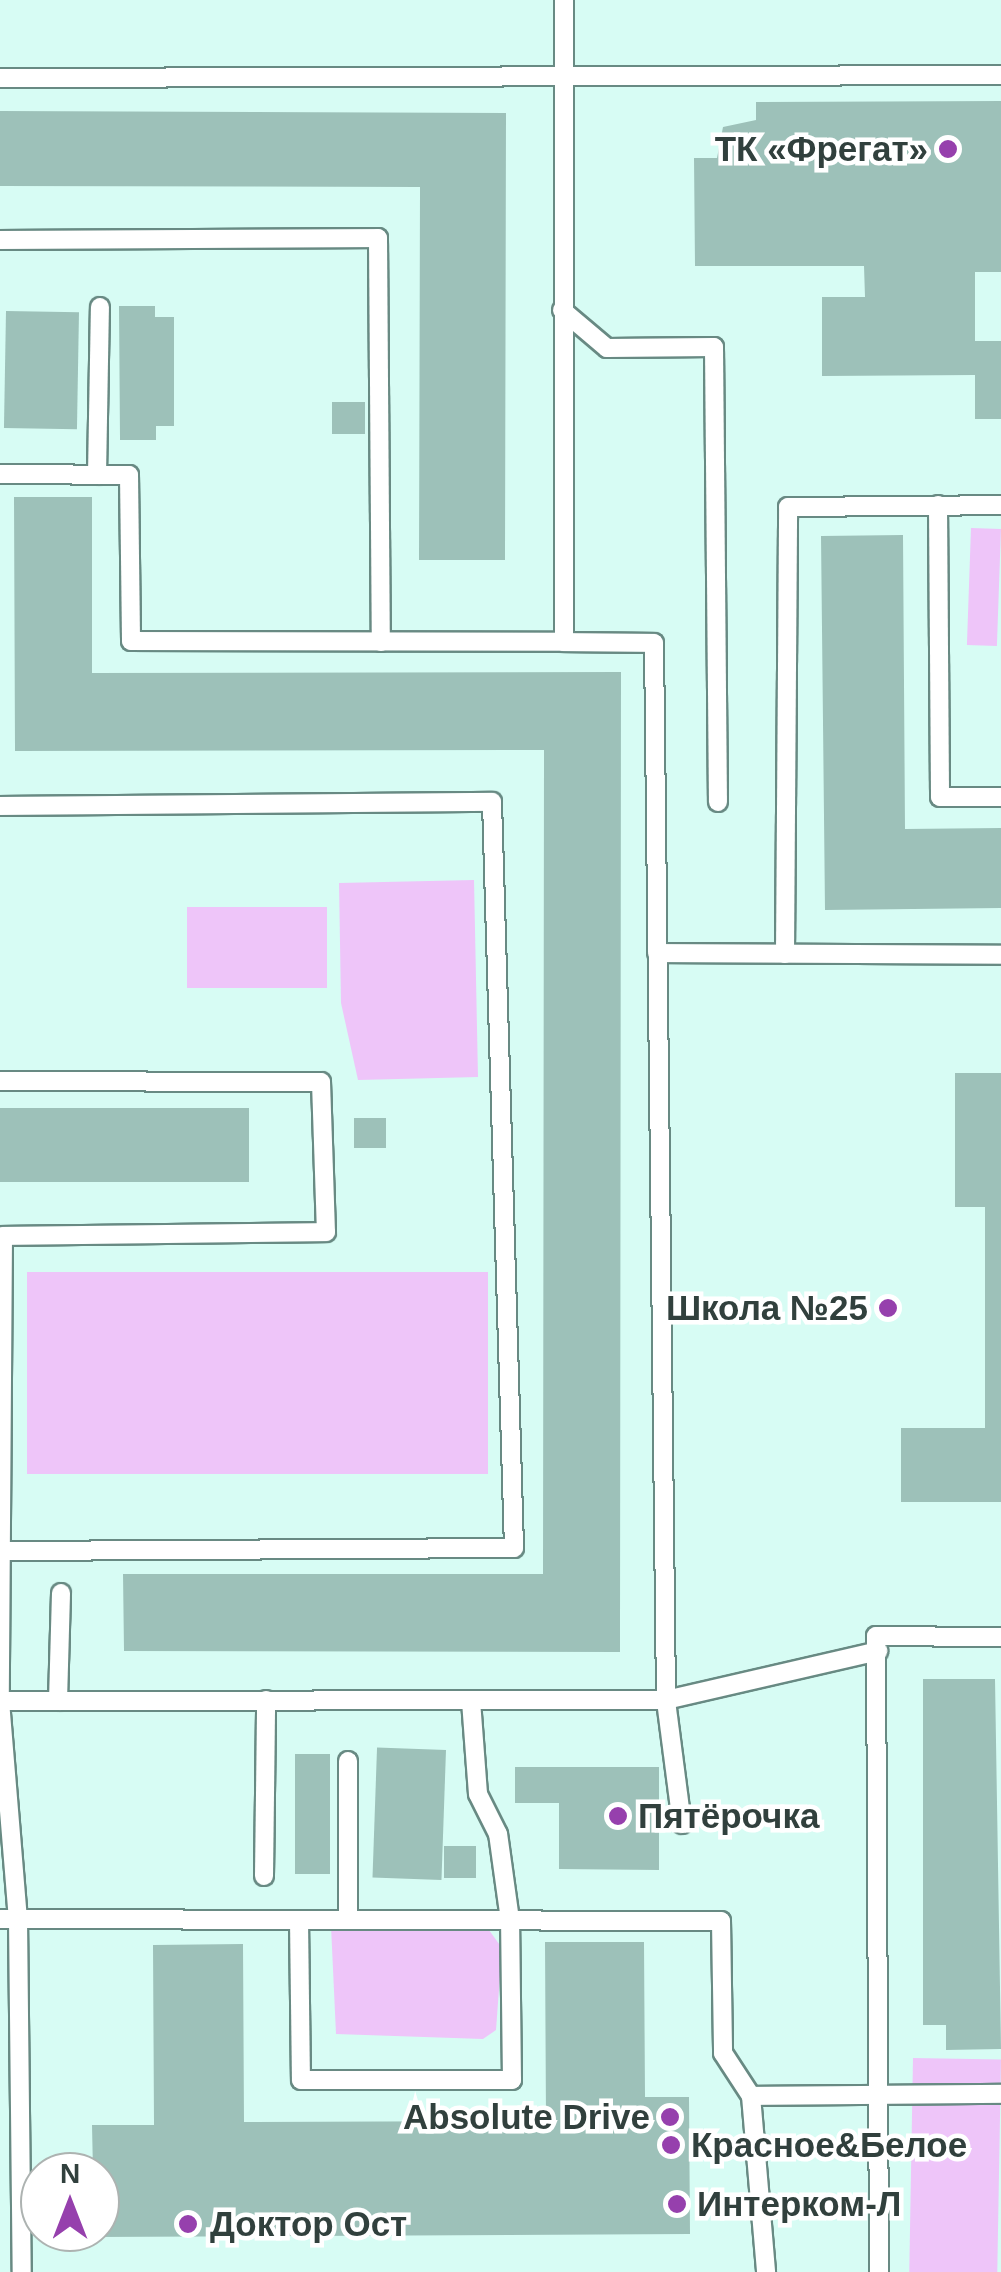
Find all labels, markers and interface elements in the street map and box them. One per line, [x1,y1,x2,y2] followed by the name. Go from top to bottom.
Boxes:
[715,128,928,170] place label: ТК «Фрегат»
[937,138,959,160] marker: ТК «Фрегат»
[666,1287,868,1329] place label: Школа №25
[877,1297,899,1319] marker: Школа №25
[638,1795,819,1837] place label: Пятёрочка
[607,1805,629,1827] marker: Пятёрочка
[403,2096,650,2138] place label: Absolute Drive
[659,2106,681,2128] marker: Absolute Drive
[691,2124,967,2166] place label: Красное&Белое
[660,2134,682,2156] marker: Красное&Белое
[20,2152,120,2252] north arrow
[60,2158,80,2189] text: N
[697,2183,901,2225] place label: Интерком-Л
[666,2193,688,2215] marker: Интерком-Л
[210,2203,407,2245] place label: Доктор Ост
[175,2211,201,2237] marker: Доктор Ост

